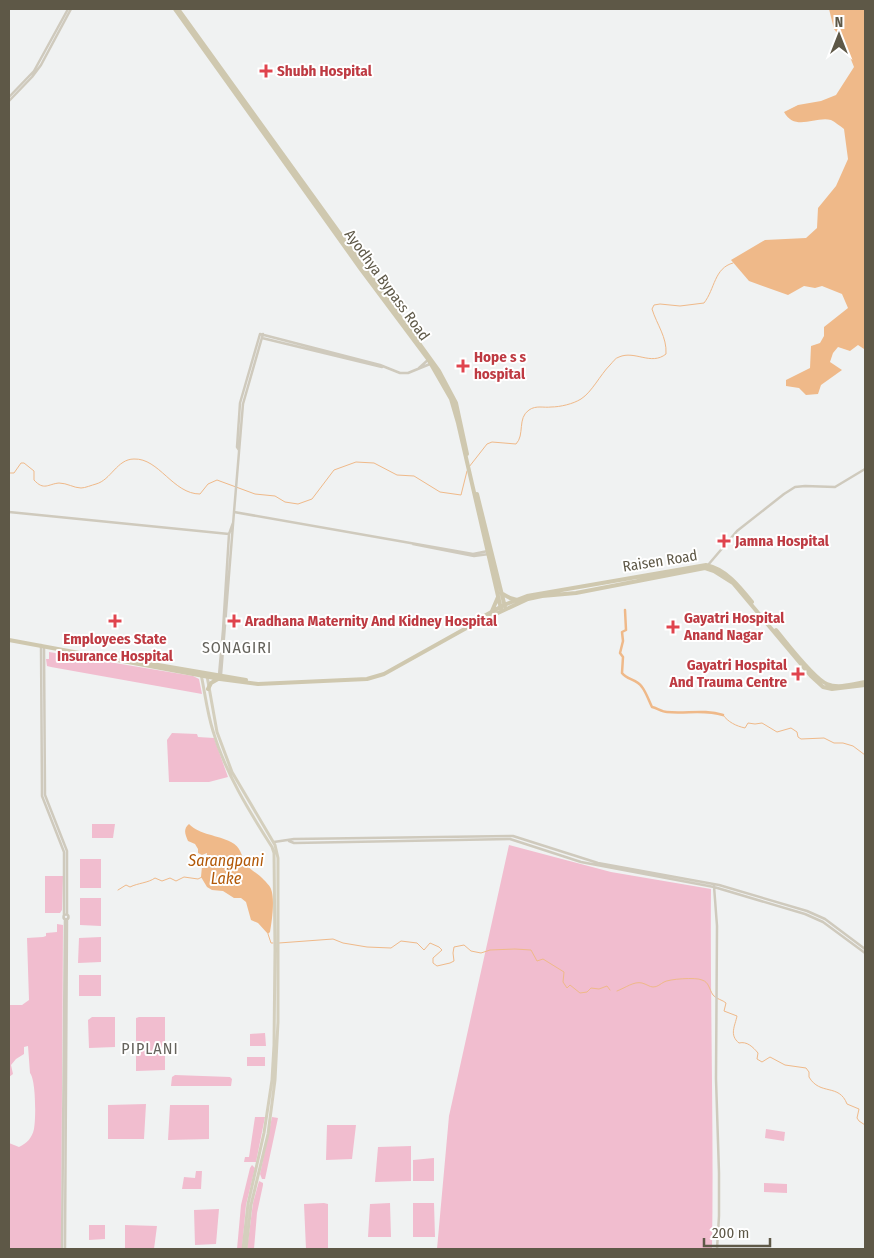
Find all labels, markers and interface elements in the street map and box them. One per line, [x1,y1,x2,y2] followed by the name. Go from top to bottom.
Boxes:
[814,10,864,60] north arrow
[835,14,843,31] text: N
[277,62,373,80] place label: Shubh Hospital
[259,64,273,78] marker: Shubh Hospital
[341,226,433,344] street label: Ayodhya Bypass Road
[474,348,527,383] place label: Hope s s hospital
[456,359,470,373] marker: Hope s s hospital
[734,532,830,550] place label: Jamna Hospital
[717,534,731,548] marker: Jamna Hospital
[621,546,699,576] street label: Raisen Road
[683,609,785,644] place label: Gayatri Hospital Anand Nagar
[244,612,498,630] place label: Aradhana Maternity And Kidney Hospital
[108,614,122,628] marker: Employees State Insurance Hospital
[227,614,241,628] marker: Aradhana Maternity And Kidney Hospital
[666,620,680,634] marker: Gayatri Hospital Anand Nagar
[57,630,174,665] place label: Employees State Insurance Hospital
[202,638,272,657] district label: SONAGIRI
[669,656,788,691] place label: Gayatri Hospital And Trauma Centre
[791,667,805,681] marker: Gayatri Hospital And Trauma Centre
[187,851,264,888] water label: Sarangpani Lake
[121,1039,179,1058] district label: PIPLANI
[704,1216,770,1248] scale bar
[712,1224,749,1242] text: 200 m

